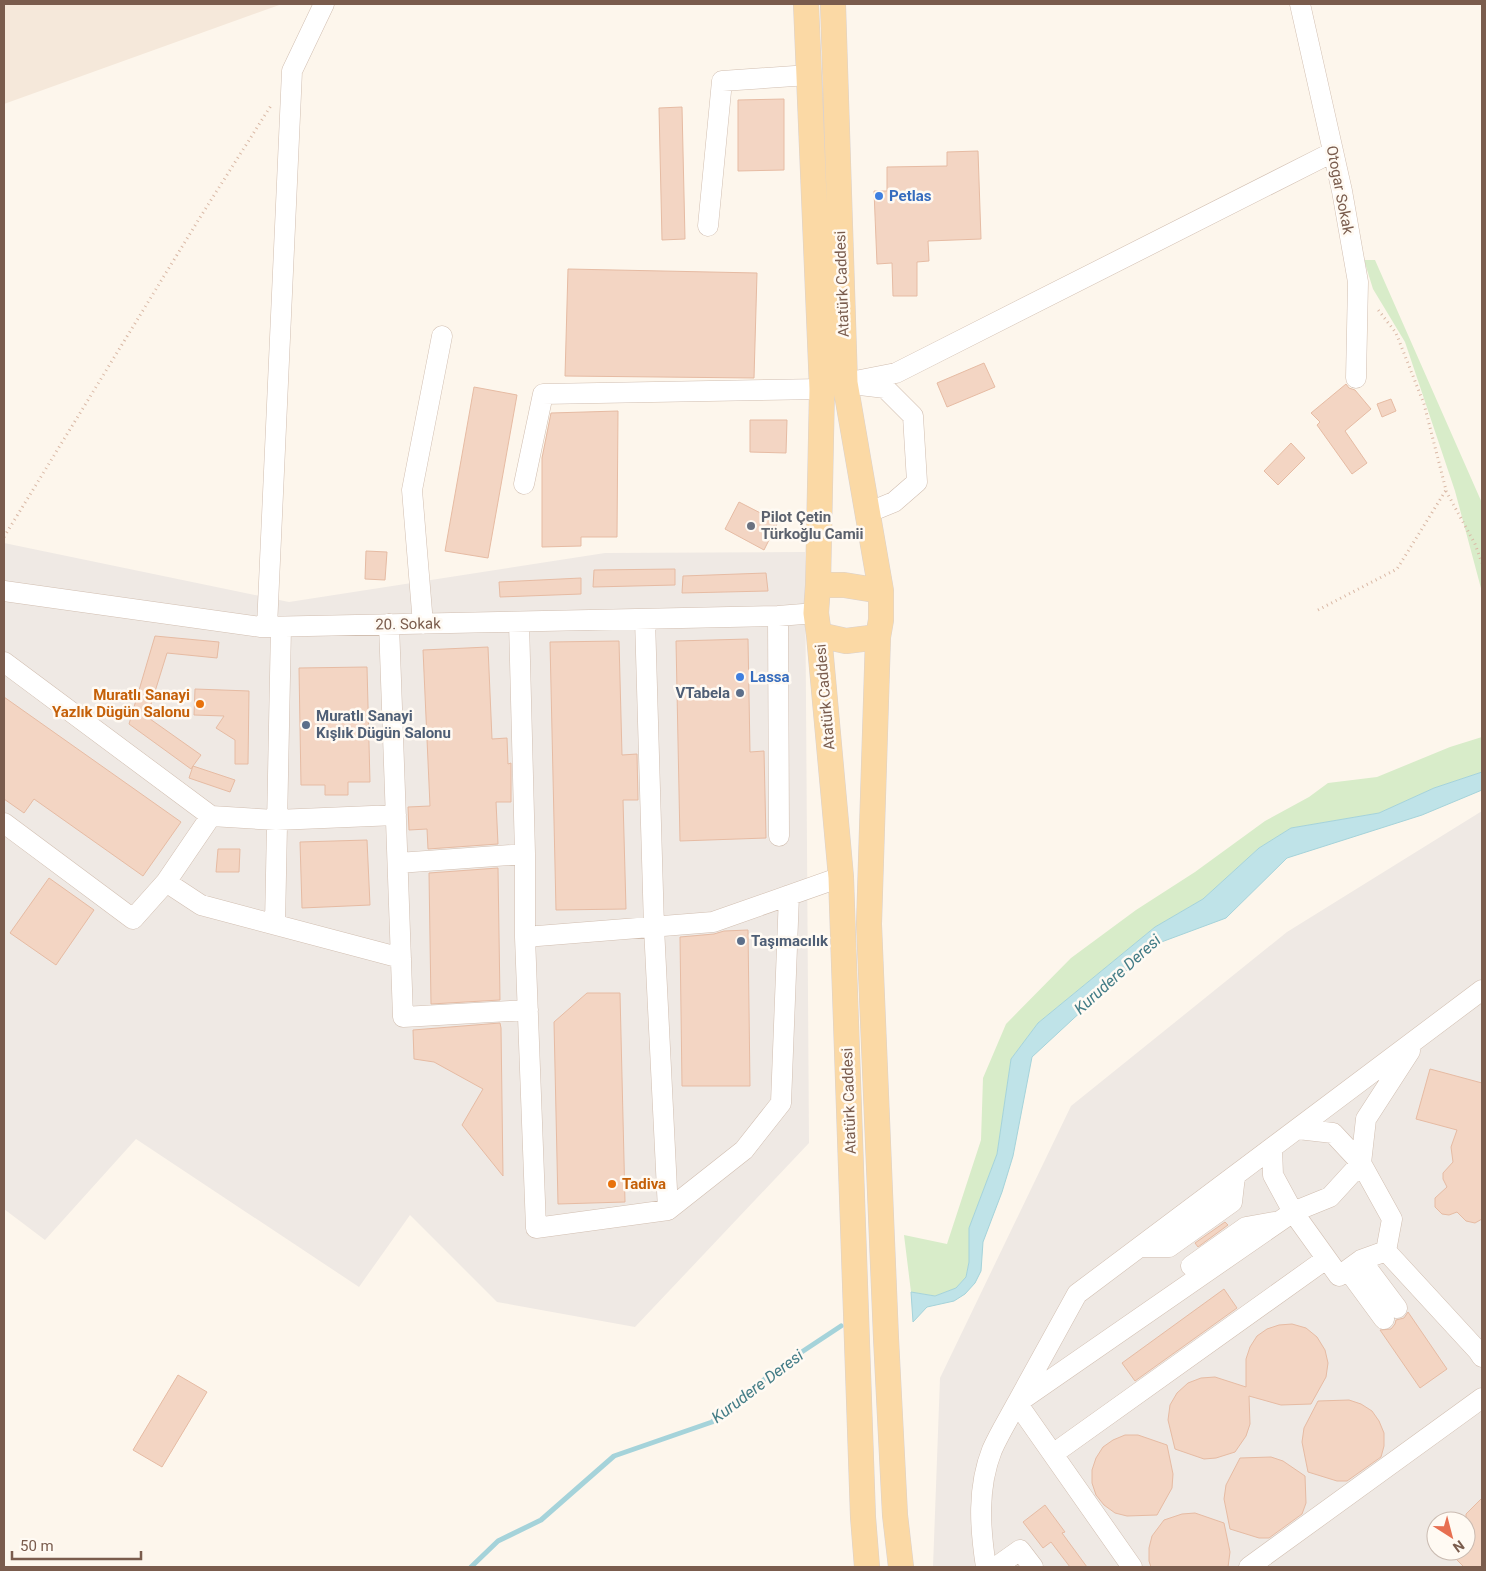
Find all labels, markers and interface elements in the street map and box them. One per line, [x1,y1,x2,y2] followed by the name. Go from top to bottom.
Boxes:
[1323,144,1357,236] street label: Otogar Sokak
[889,187,932,205] place label: Petlas
[873,190,885,202] marker: Petlas
[831,230,853,338] street label: Atatürk Caddesi
[761,508,864,543] place label: Pilot Çetin Türkoğlu Camii
[745,520,757,532] marker: Pilot Çetin Türkoğlu Camii
[375,614,441,634] street label: 20. Sokak
[811,643,839,751] street label: Atatürk Caddesi
[750,668,790,686] place label: Lassa
[734,671,746,683] marker: Lassa
[675,684,730,702] place label: VTabela
[52,686,190,721] place label: Muratlı Sanayi Yazlık Dügün Salonu
[734,687,746,699] marker: VTabela
[194,698,206,710] marker: Muratlı Sanayi Yazlık Dügün Salonu
[316,707,451,742] place label: Muratlı Sanayi Kışlık Dügün Salonu
[300,719,312,731] marker: Muratlı Sanayi Kışlık Dügün Salonu
[1070,930,1165,1018] water label: Kurudere Deresi
[751,932,829,950] place label: Taşımacılık
[735,935,747,947] marker: Taşımacılık
[838,1047,860,1155] street label: Atatürk Caddesi
[622,1175,666,1193] place label: Tadiva
[606,1178,618,1190] marker: Tadiva
[708,1346,807,1427] water label: Kurudere Deresi
[1426,1511,1476,1561] north arrow
[12,1528,141,1560] scale bar
[20,1537,54,1555] text: 50 m
[1450,1537,1467,1556] text: N

